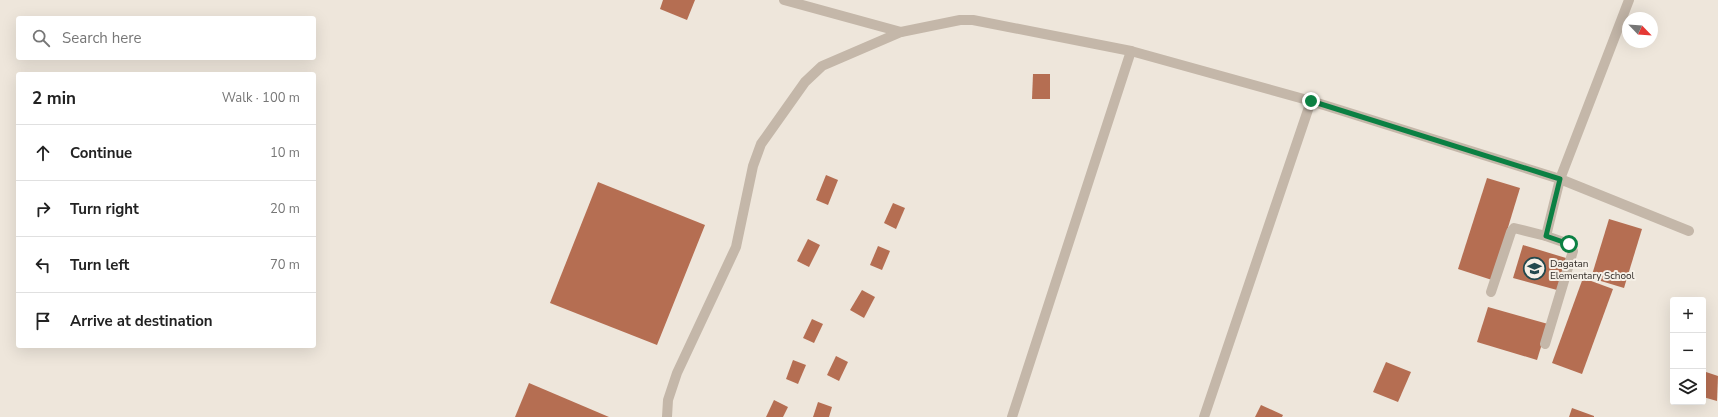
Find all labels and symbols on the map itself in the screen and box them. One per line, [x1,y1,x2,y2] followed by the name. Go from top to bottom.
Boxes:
[1622,12,1658,48] north arrow
[1302,92,1320,110] route end
[1560,235,1578,253] route start
[1521,256,1547,282] school or university icon: Dagatan Elementary School
[1550,257,1635,283] place label: Dagatan Elementary School

